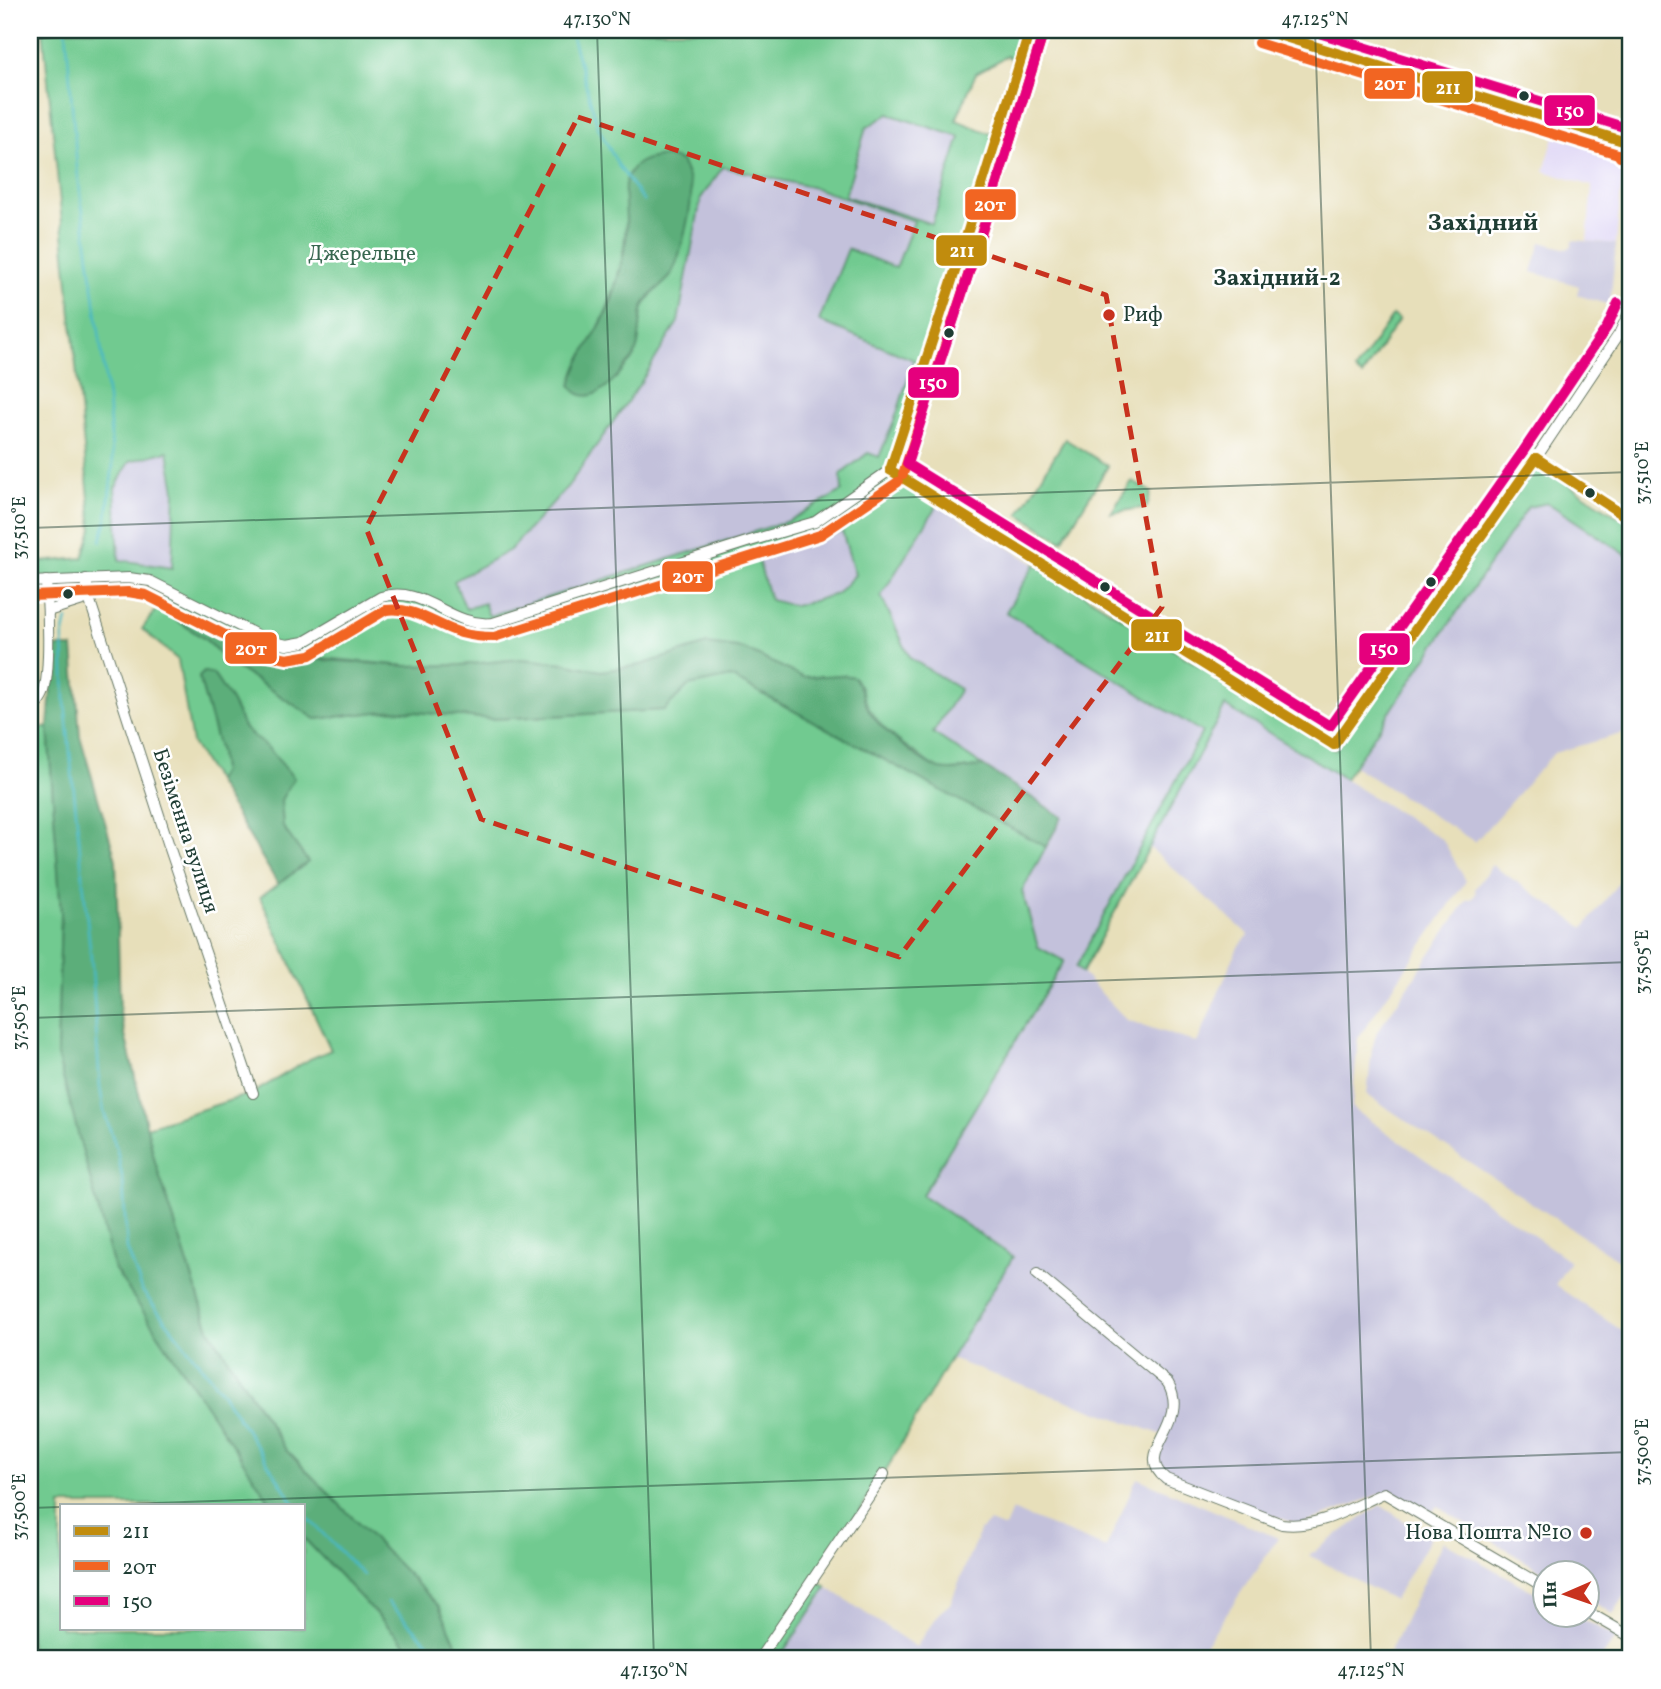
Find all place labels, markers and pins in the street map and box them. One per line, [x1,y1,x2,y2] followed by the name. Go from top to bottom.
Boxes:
[1517,89,1531,103] unlabelled marker
[1123,301,1163,330] place label: Риф
[1101,307,1117,323] marker: Риф
[942,326,956,340] unlabelled marker
[1583,486,1597,500] unlabelled marker
[1424,575,1438,589] unlabelled marker
[1098,580,1112,594] unlabelled marker
[61,587,75,601] unlabelled marker
[1405,1519,1572,1548] place label: Нова Пошта №10
[1578,1525,1594,1541] marker: Нова Пошта №10

